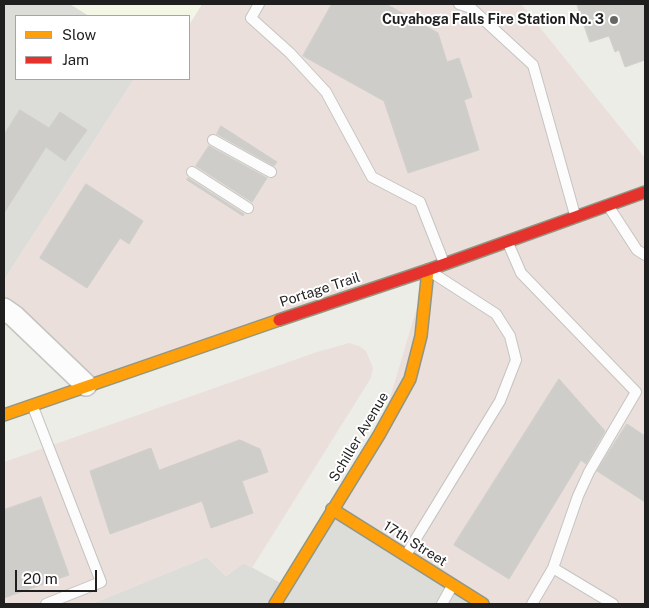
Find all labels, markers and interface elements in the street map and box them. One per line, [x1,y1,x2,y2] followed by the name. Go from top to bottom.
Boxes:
[382,12,604,28] place label: Cuyahoga Falls Fire Station No. 3
[608,14,620,26] marker: Cuyahoga Falls Fire Station No. 3
[15,15,190,80] legend
[62,26,96,43] text: Slow
[62,51,89,68] text: Jam
[278,269,362,311] street label: Portage Trail
[326,389,392,485] street label: Schiller Avenue
[380,518,450,570] street label: 17th Street
[18,560,100,592] scale bar
[23,570,58,587] text: 20 m

